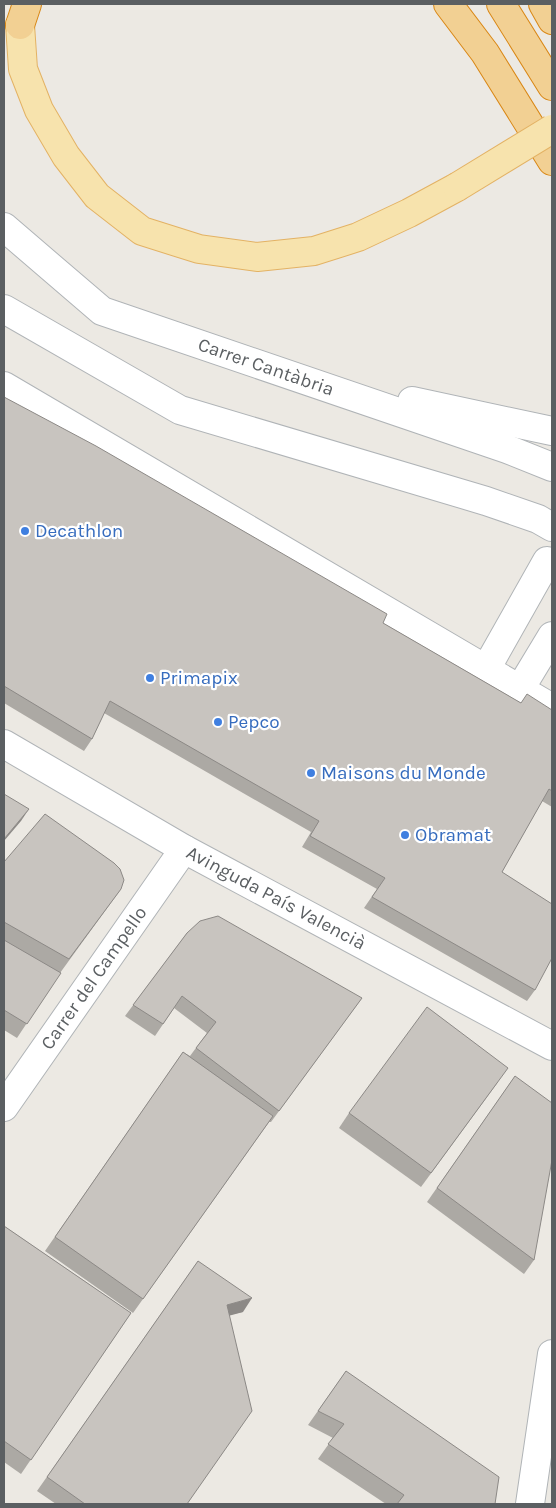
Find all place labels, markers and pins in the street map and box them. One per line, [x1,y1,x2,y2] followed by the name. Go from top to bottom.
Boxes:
[35,520,123,542] place label: Decathlon
[19,525,31,537] marker: Decathlon
[160,667,238,689] place label: Primapix
[144,672,156,684] marker: Primapix
[228,711,280,733] place label: Pepco
[212,716,224,728] marker: Pepco
[321,762,486,784] place label: Maisons du Monde
[305,767,317,779] marker: Maisons du Monde
[415,824,491,846] place label: Obramat
[399,829,411,841] marker: Obramat

